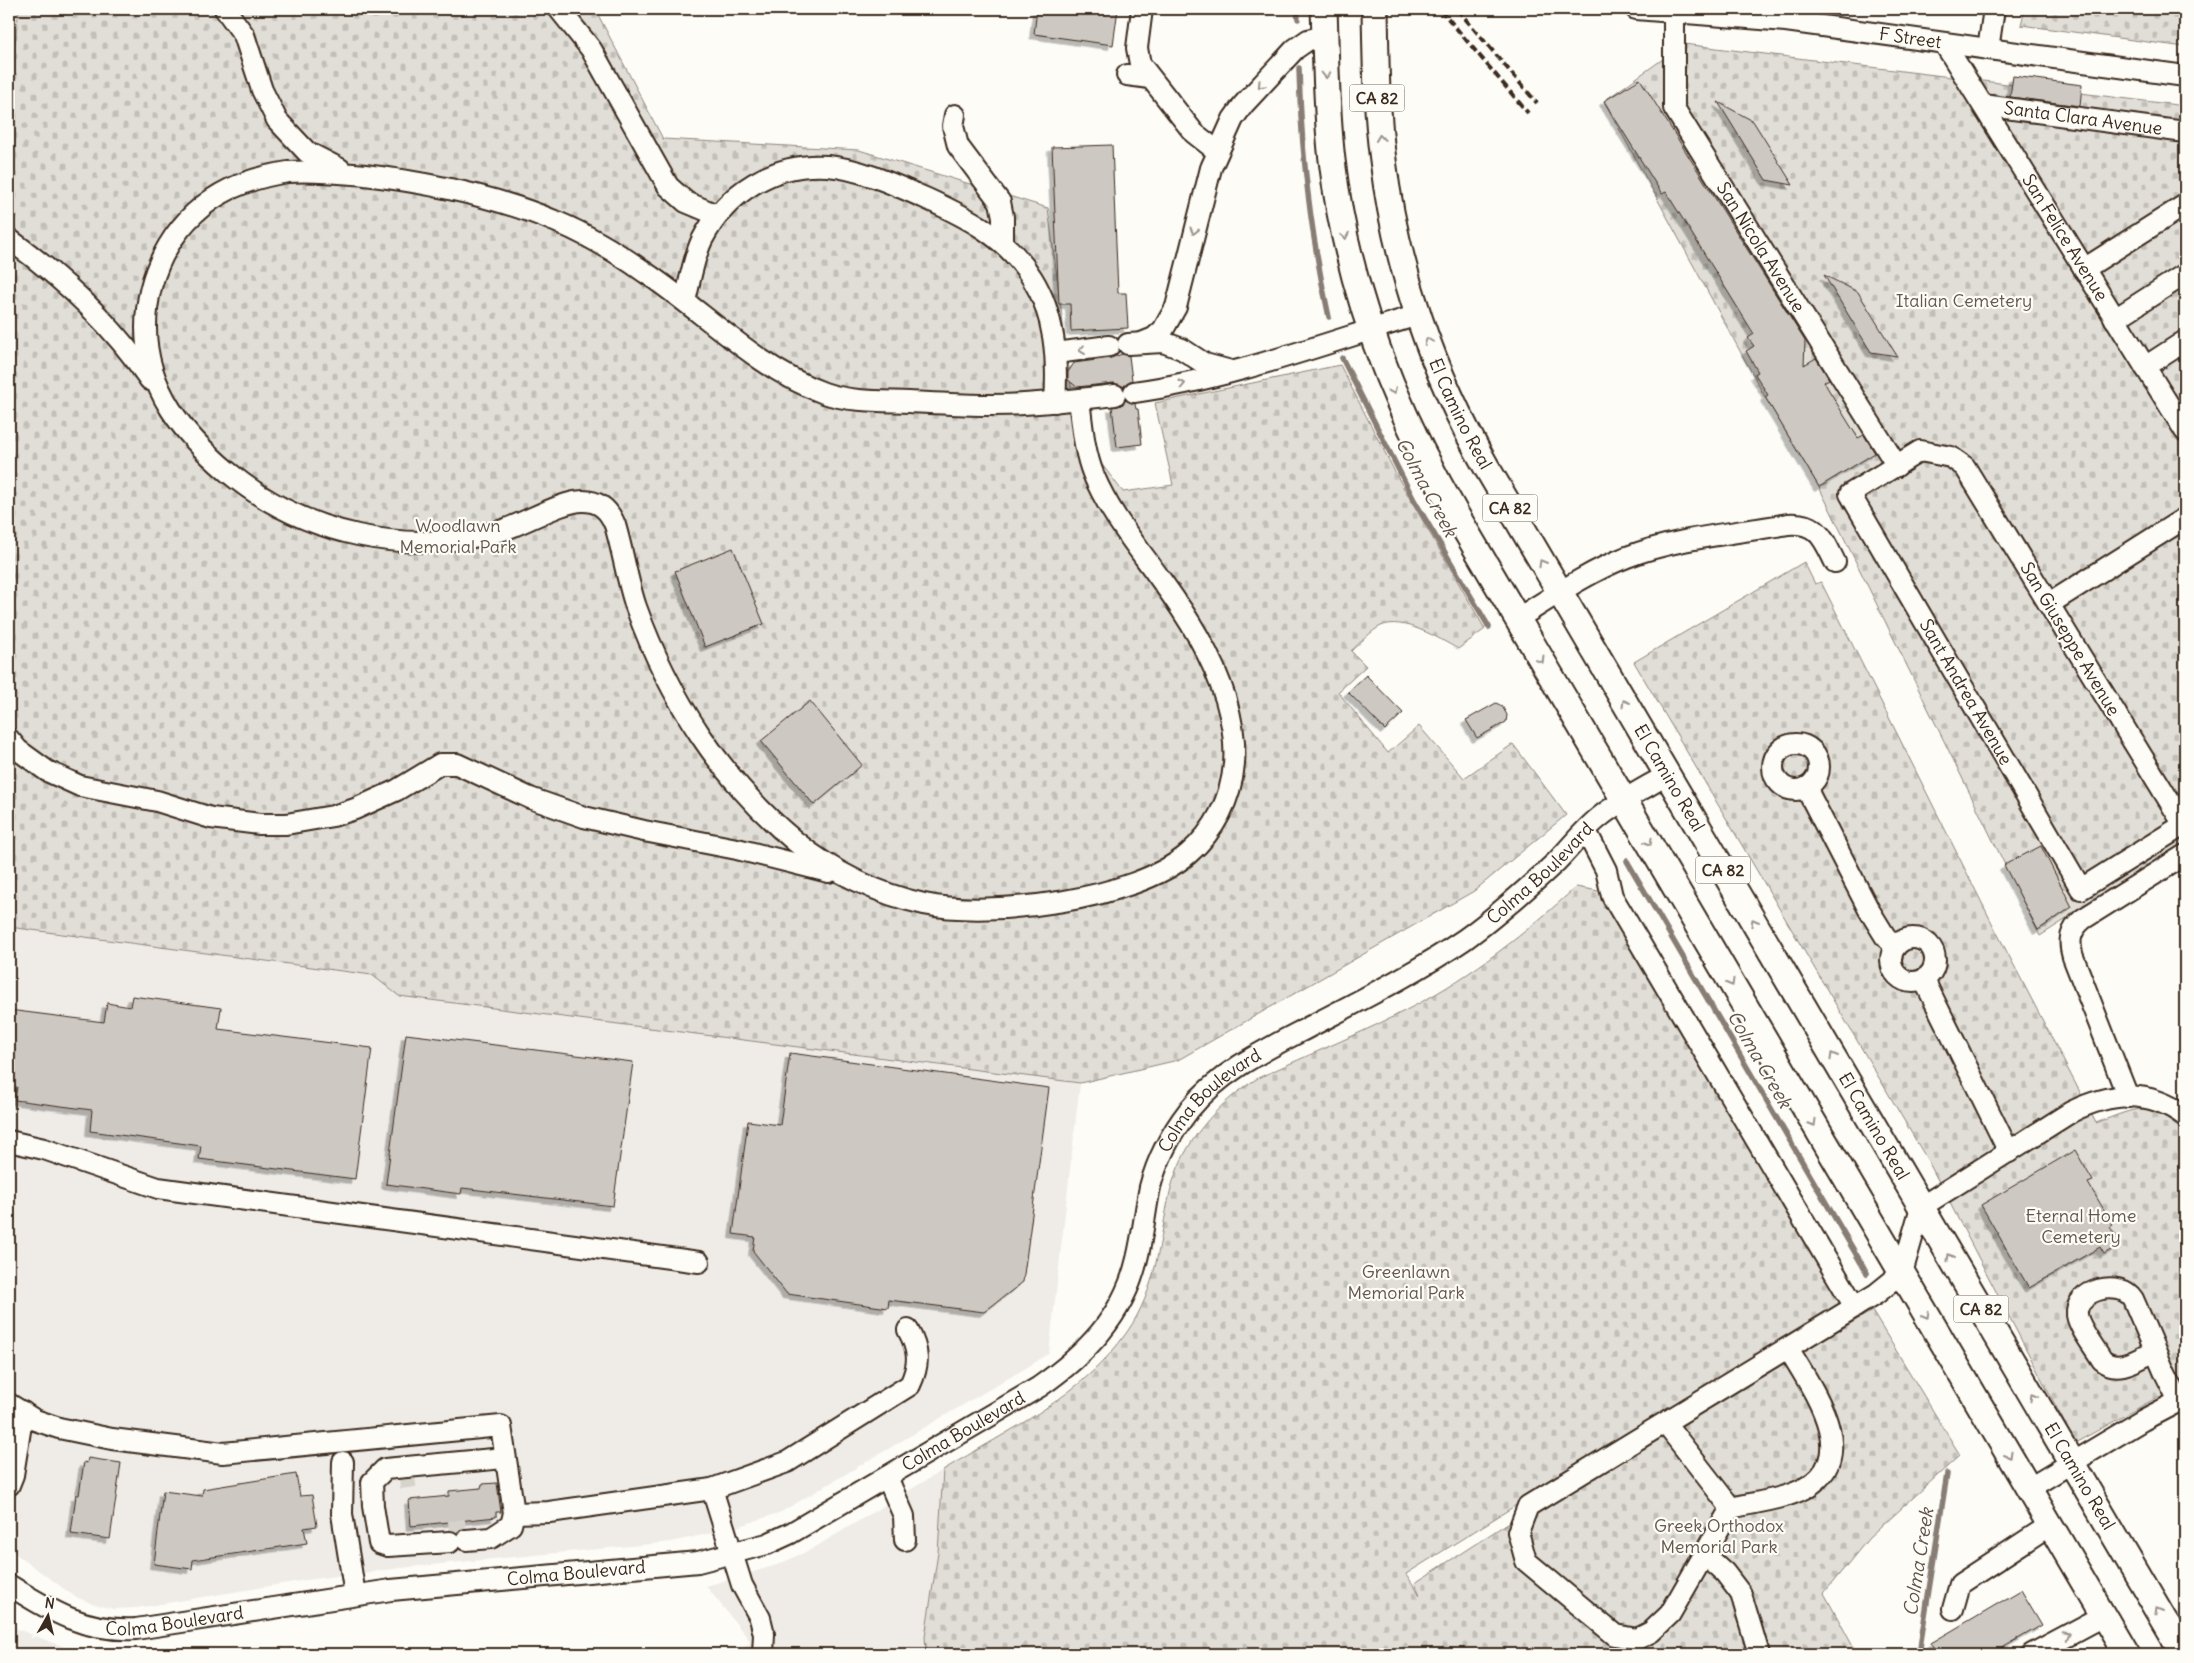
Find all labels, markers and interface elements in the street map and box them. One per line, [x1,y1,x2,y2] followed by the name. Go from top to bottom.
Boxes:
[1878,22,1943,53] street label: F Street
[1321,71,1332,79] one-way arrow
[1258,80,1267,89] one-way arrow
[1350,85,1404,112] road number: CA 82
[2003,96,2164,140] street label: Santa Clara Avenue
[1375,134,1386,142] one-way arrow
[2017,170,2113,305] street label: San Felice Avenue
[1712,177,1810,316] street label: San Nicola Avenue
[1189,227,1200,236] one-way arrow
[1339,232,1350,241] one-way arrow
[1896,289,2032,312] park label: Italian Cemetery
[1423,337,1434,346] one-way arrow
[1078,344,1086,355] one-way arrow
[1424,355,1497,473] street label: El Camino Real
[1177,379,1186,390] one-way arrow
[1387,386,1398,395] one-way arrow
[1391,433,1464,542] water label: Colma Creek
[1482,494,1538,522] road number: CA 82
[399,514,517,558] park label: Woodlawn Memorial Park
[2015,558,2125,720] street label: San Giuseppe Avenue
[1539,559,1549,568] one-way arrow
[1915,615,2018,769] street label: Sant Andrea Avenue
[1535,655,1545,664] one-way arrow
[1621,699,1631,708] one-way arrow
[1629,720,1710,836] street label: El Camino Real
[1482,817,1598,929] street label: Colma Boulevard
[1642,837,1652,846] one-way arrow
[1696,856,1750,884] road number: CA 82
[1750,919,1760,928] one-way arrow
[1725,977,1735,986] one-way arrow
[1722,1006,1798,1113] water label: Colma Creek
[1153,1043,1265,1156] street label: Colma Boulevard
[1829,1053,1839,1062] one-way arrow
[1834,1068,1915,1184] street label: El Camino Real
[1807,1117,1817,1126] one-way arrow
[2026,1204,2136,1248] park label: Eternal Home Cemetery
[1947,1253,1957,1262] one-way arrow
[1347,1260,1465,1304] park label: Greenlawn Memorial Park
[1954,1296,2008,1322] road number: CA 82
[1920,1309,1930,1318] one-way arrow
[897,1386,1029,1476] street label: Colma Boulevard
[2029,1393,2039,1402] one-way arrow
[2039,1418,2120,1534] street label: El Camino Real
[2002,1449,2012,1458] one-way arrow
[1898,1505,1939,1618] water label: Colma Creek
[1654,1514,1784,1558] park label: Greek Orthodox Memorial Park
[506,1555,647,1590] street label: Colma Boulevard
[22,1590,72,1640] north arrow
[44,1594,56,1613] text: N
[104,1601,245,1641] street label: Colma Boulevard
[2156,1609,2166,1618] one-way arrow
[2062,1631,2071,1641] one-way arrow

